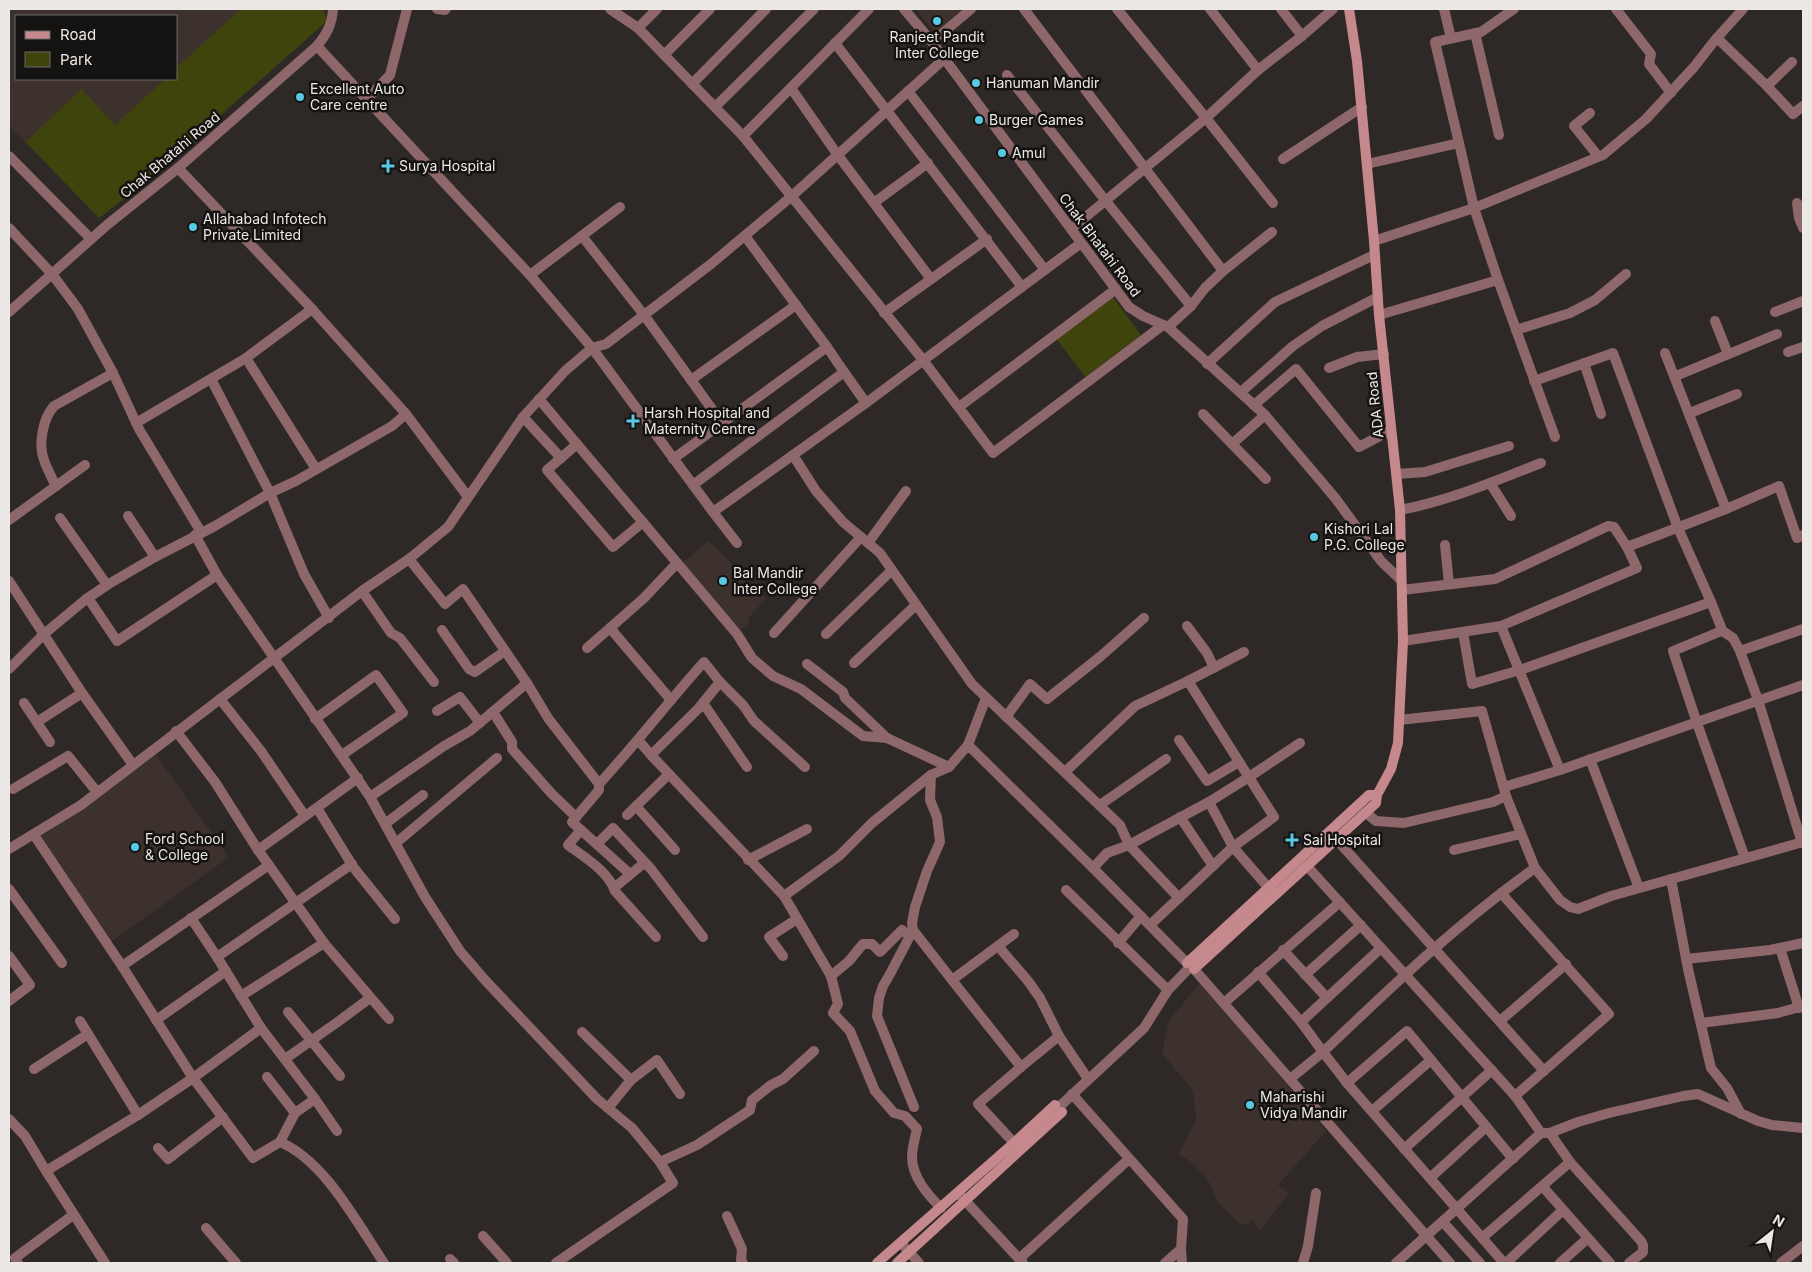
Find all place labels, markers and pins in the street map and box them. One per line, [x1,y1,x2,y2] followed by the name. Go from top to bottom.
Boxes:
[931,15,943,27] marker: Ranjeet Pandit Inter College
[890,28,985,61] place label: Ranjeet Pandit Inter College
[986,74,1099,91] place label: Hanuman Mandir
[970,77,982,89] marker: Hanuman Mandir
[310,80,404,113] place label: Excellent Auto Care centre
[294,91,306,103] marker: Excellent Auto Care centre
[989,111,1084,128] place label: Burger Games
[973,114,985,126] marker: Burger Games
[1012,144,1046,161] place label: Amul
[996,147,1008,159] marker: Amul
[399,157,495,174] place label: Surya Hospital
[381,159,395,173] marker: Surya Hospital
[203,210,327,243] place label: Allahabad Infotech Private Limited
[187,221,199,233] marker: Allahabad Infotech Private Limited
[644,404,770,437] place label: Harsh Hospital and Maternity Centre
[626,414,640,428] marker: Harsh Hospital and Maternity Centre
[1324,520,1405,553] place label: Kishori Lal P.G. College
[1308,531,1320,543] marker: Kishori Lal P.G. College
[733,564,817,597] place label: Bal Mandir Inter College
[717,575,729,587] marker: Bal Mandir Inter College
[145,830,224,863] place label: Ford School & College
[1303,831,1381,848] place label: Sai Hospital
[1285,833,1299,847] marker: Sai Hospital
[129,841,141,853] marker: Ford School & College
[1260,1088,1347,1121] place label: Maharishi Vidya Mandir
[1244,1099,1256,1111] marker: Maharishi Vidya Mandir

